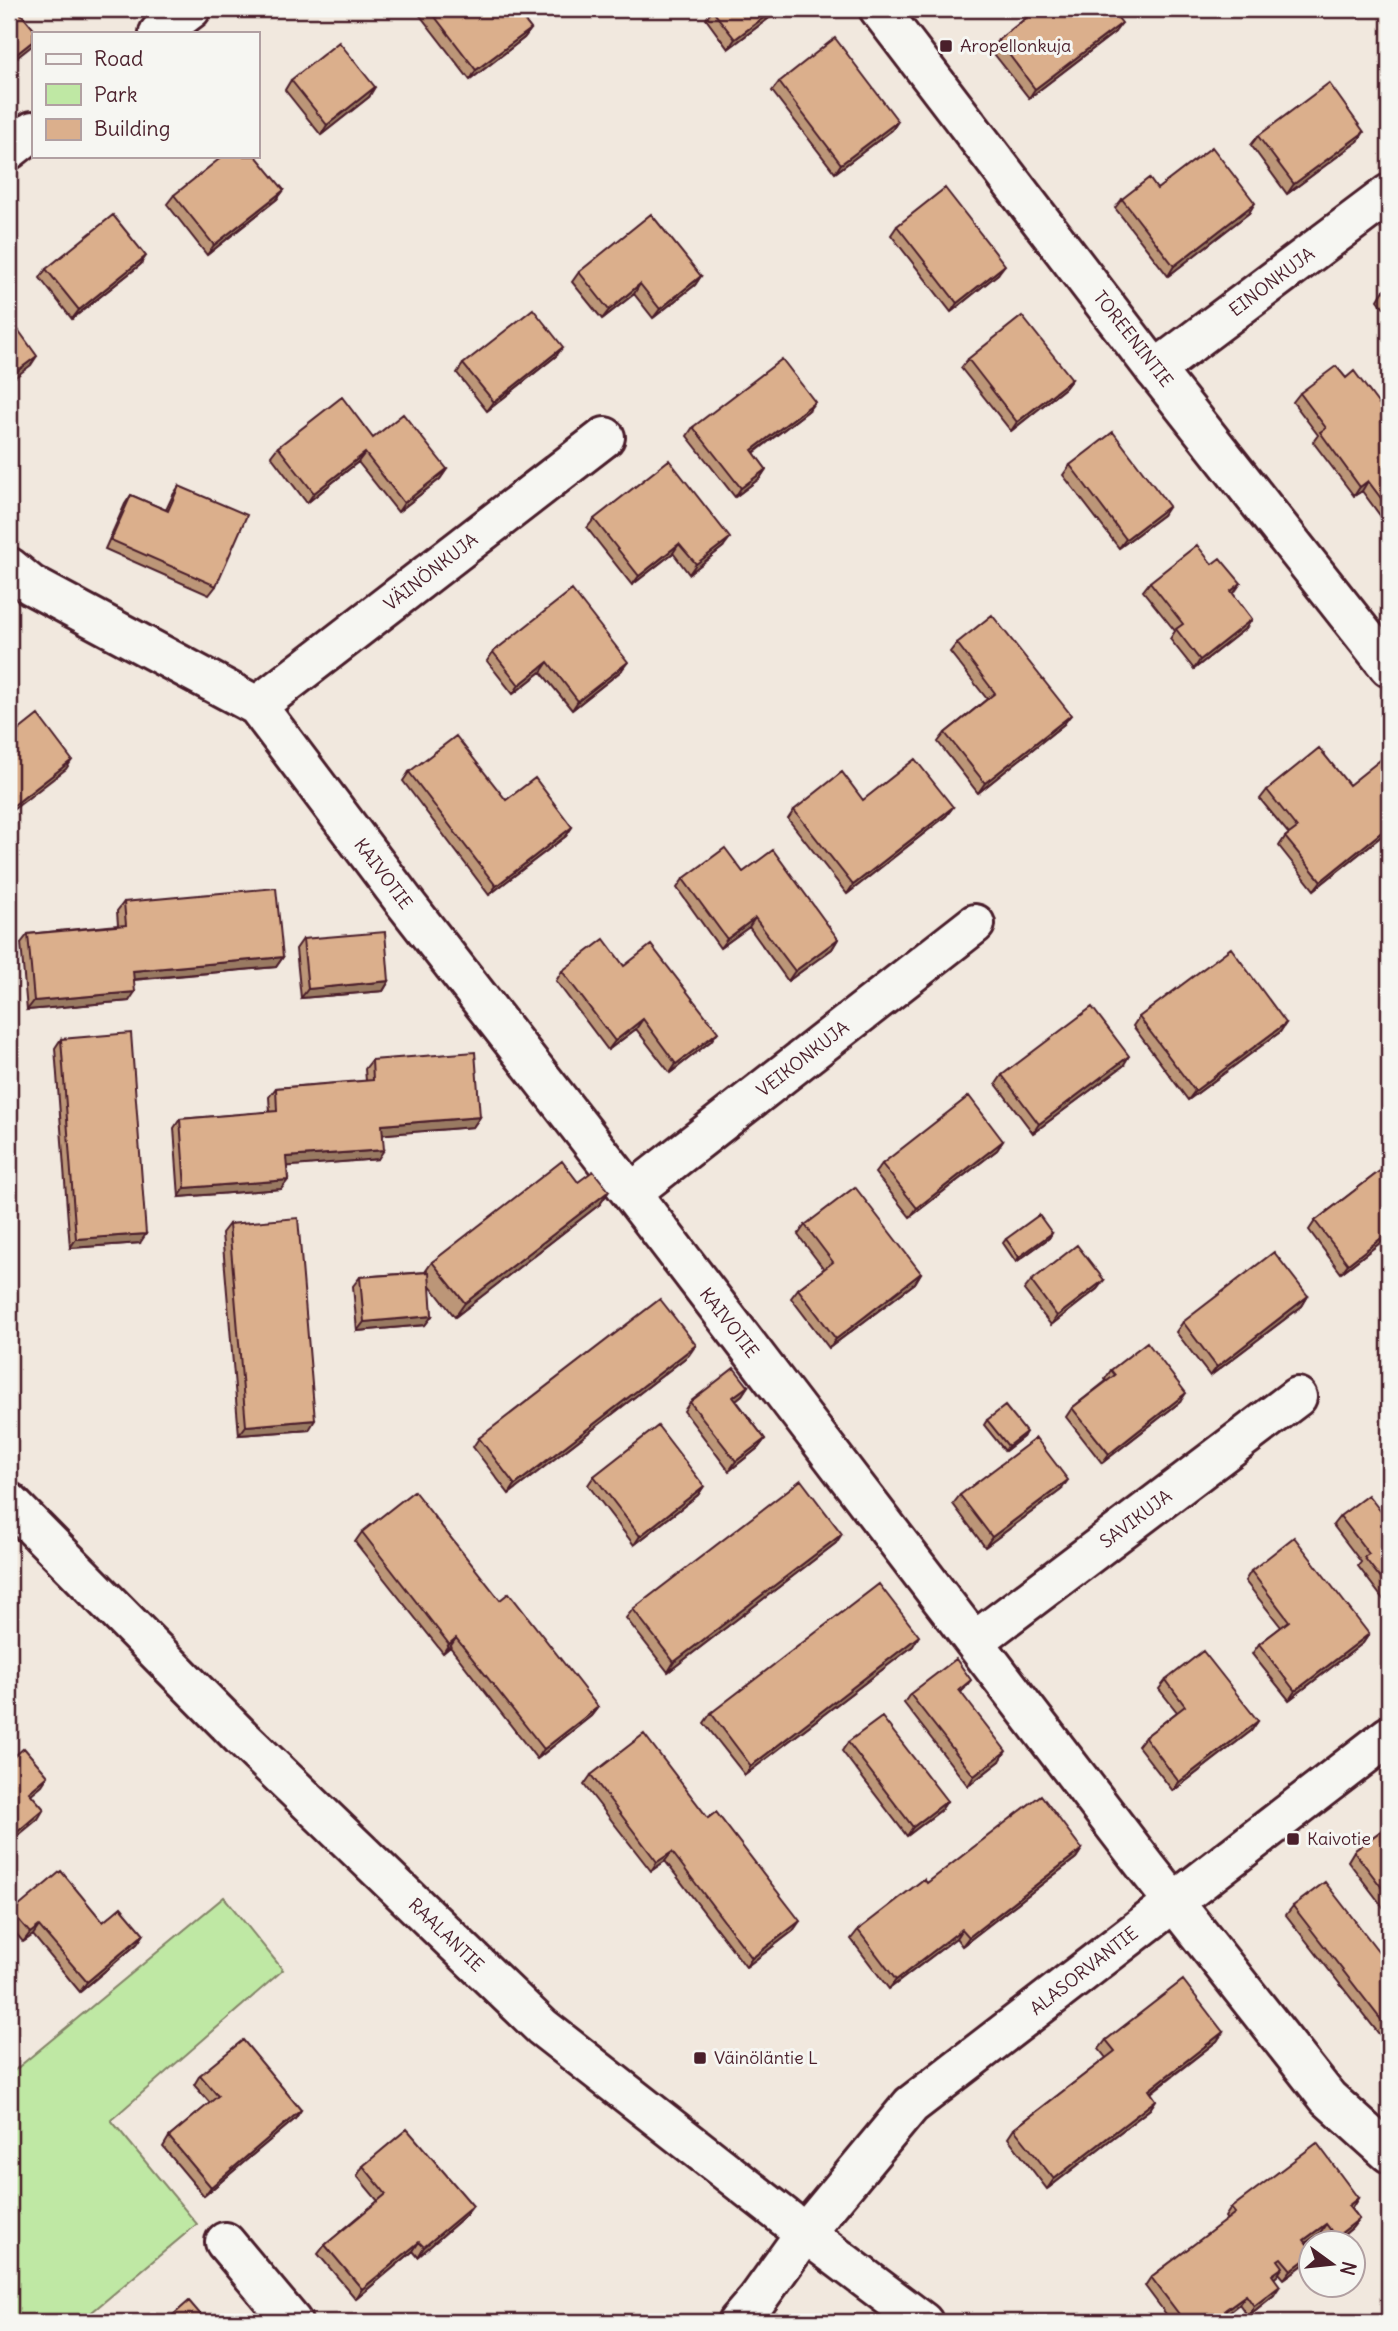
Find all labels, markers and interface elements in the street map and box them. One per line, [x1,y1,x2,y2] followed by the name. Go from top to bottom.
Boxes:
[32,32,259,158] legend
[960,34,1071,57] place label: Aropellonkuja
[938,38,954,54] marker: Aropellonkuja
[94,45,143,72] text: Road
[94,81,137,108] text: Park
[94,115,170,142] text: Building
[1224,242,1319,321] street label: EINONKUJA
[1089,286,1178,391] street label: TOREENINTIE
[379,528,482,615] street label: VÄINÖNKUJA
[349,834,418,914] street label: KAIVOTIE
[752,1015,853,1102] street label: VEIKONKUJA
[695,1283,764,1362] street label: KAIVOTIE
[1095,1484,1176,1553] street label: SAVIKUJA
[1307,1827,1371,1850] place label: Kaivotie
[1285,1831,1301,1847] marker: Kaivotie
[404,1893,489,1976] street label: RAALANTIE
[1025,1921,1142,2020] street label: ALASORVANTIE
[714,2046,818,2069] place label: Väinöläntie L
[692,2050,708,2066] marker: Väinöläntie L
[1296,2230,1366,2300] north arrow
[1335,2259,1362,2278] text: N

